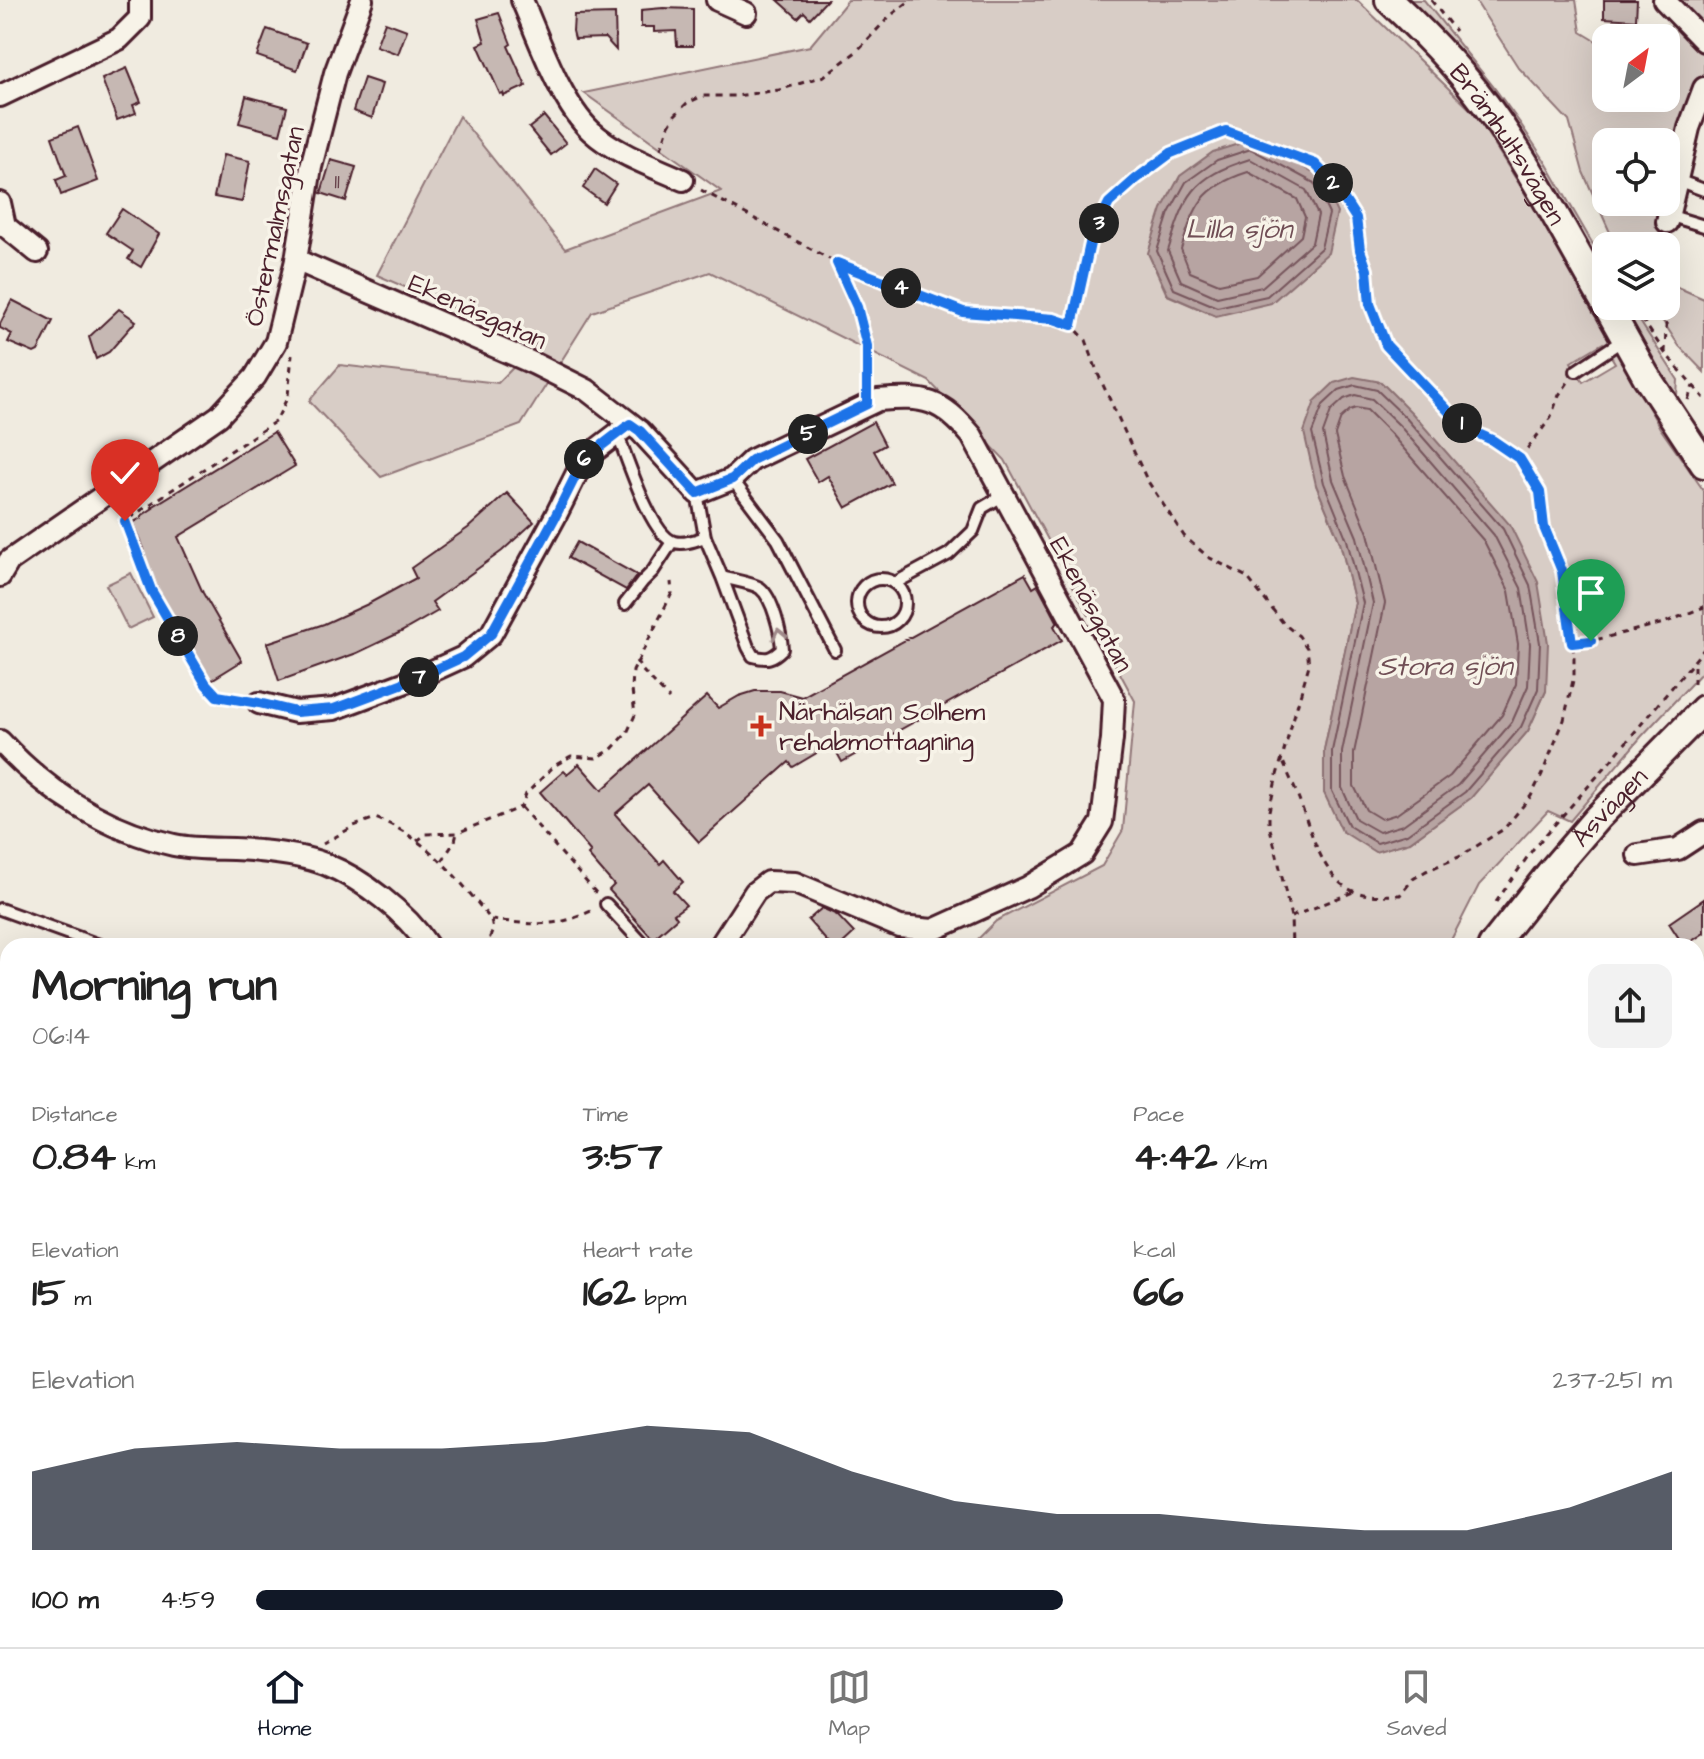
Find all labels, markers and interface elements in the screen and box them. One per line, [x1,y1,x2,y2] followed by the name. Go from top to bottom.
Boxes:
[1592,24,1680,112] north arrow
[1592,24,1680,320] map controls
[1441,56,1574,232] street label: Brämhultsvägen
[236,123,316,330] street label: Östermalmsgatan
[1592,128,1680,216] button: locate
[1313,163,1353,203] pin: 2
[334,166,340,197] house number: 11
[1327,167,1339,198] text: 2
[1079,203,1119,243] pin: 3
[1093,207,1105,238] text: 3
[1186,210,1294,249] water label: Lilla sjön
[1592,232,1680,320] button: layers
[402,265,553,360] street label: Ekenäsgatan
[881,268,921,308] pin: 4
[894,272,908,303] text: 4
[1442,403,1482,443] pin: 1
[1461,407,1463,438] text: 1
[788,414,828,454] pin: 5
[800,418,816,449] text: 5
[91,439,159,521] pin
[564,439,604,479] pin: 6
[577,443,591,474] text: 6
[103,451,147,495] icon: check
[1039,531,1142,679] street label: Ekenäsgatan
[1557,559,1625,641] pin
[1569,571,1613,615] icon: arrive
[158,616,198,656] pin: 8
[171,620,185,651] text: 8
[771,627,788,641] one-way arrow
[1378,647,1514,686] water label: Stora sjön
[399,657,439,697] pin: 7
[412,661,426,692] text: 7
[779,694,986,762] place label: Närhälsan Solhem rehabmottagning
[750,715,772,737] marker: Närhälsan Solhem rehabmottagning
[1563,760,1656,855] street label: Åsvägen
[32,957,277,1018] text: Morning run
[1588,964,1672,1048] button: share
[32,1018,90,1054] text: 06:14
[32,1099,118,1130] text: Distance
[583,1099,629,1130] text: Time
[1133,1099,1184,1130] text: Pace
[32,1130,116,1185] text: 0.84
[583,1130,663,1185] text: 3:57
[1133,1130,1217,1185] text: 4:42
[116,1147,155,1178] text: km
[1217,1147,1267,1178] text: /km
[32,1235,119,1266] text: Elevation
[583,1235,693,1266] text: Heart rate
[1133,1235,1175,1266] text: kcal
[32,1266,65,1321] text: 15
[583,1266,636,1321] text: 162
[1133,1266,1183,1321] text: 66
[65,1283,91,1314] text: m
[636,1283,686,1314] text: bpm
[32,1362,134,1398] text: Elevation
[1553,1362,1672,1398] text: 237–251 m
[32,1582,99,1618] text: 100 m
[160,1582,215,1618] text: 4:59
[258,1665,312,1744] tab: Home
[827,1665,871,1744] tab: Map
[1387,1665,1446,1744] tab: Saved

